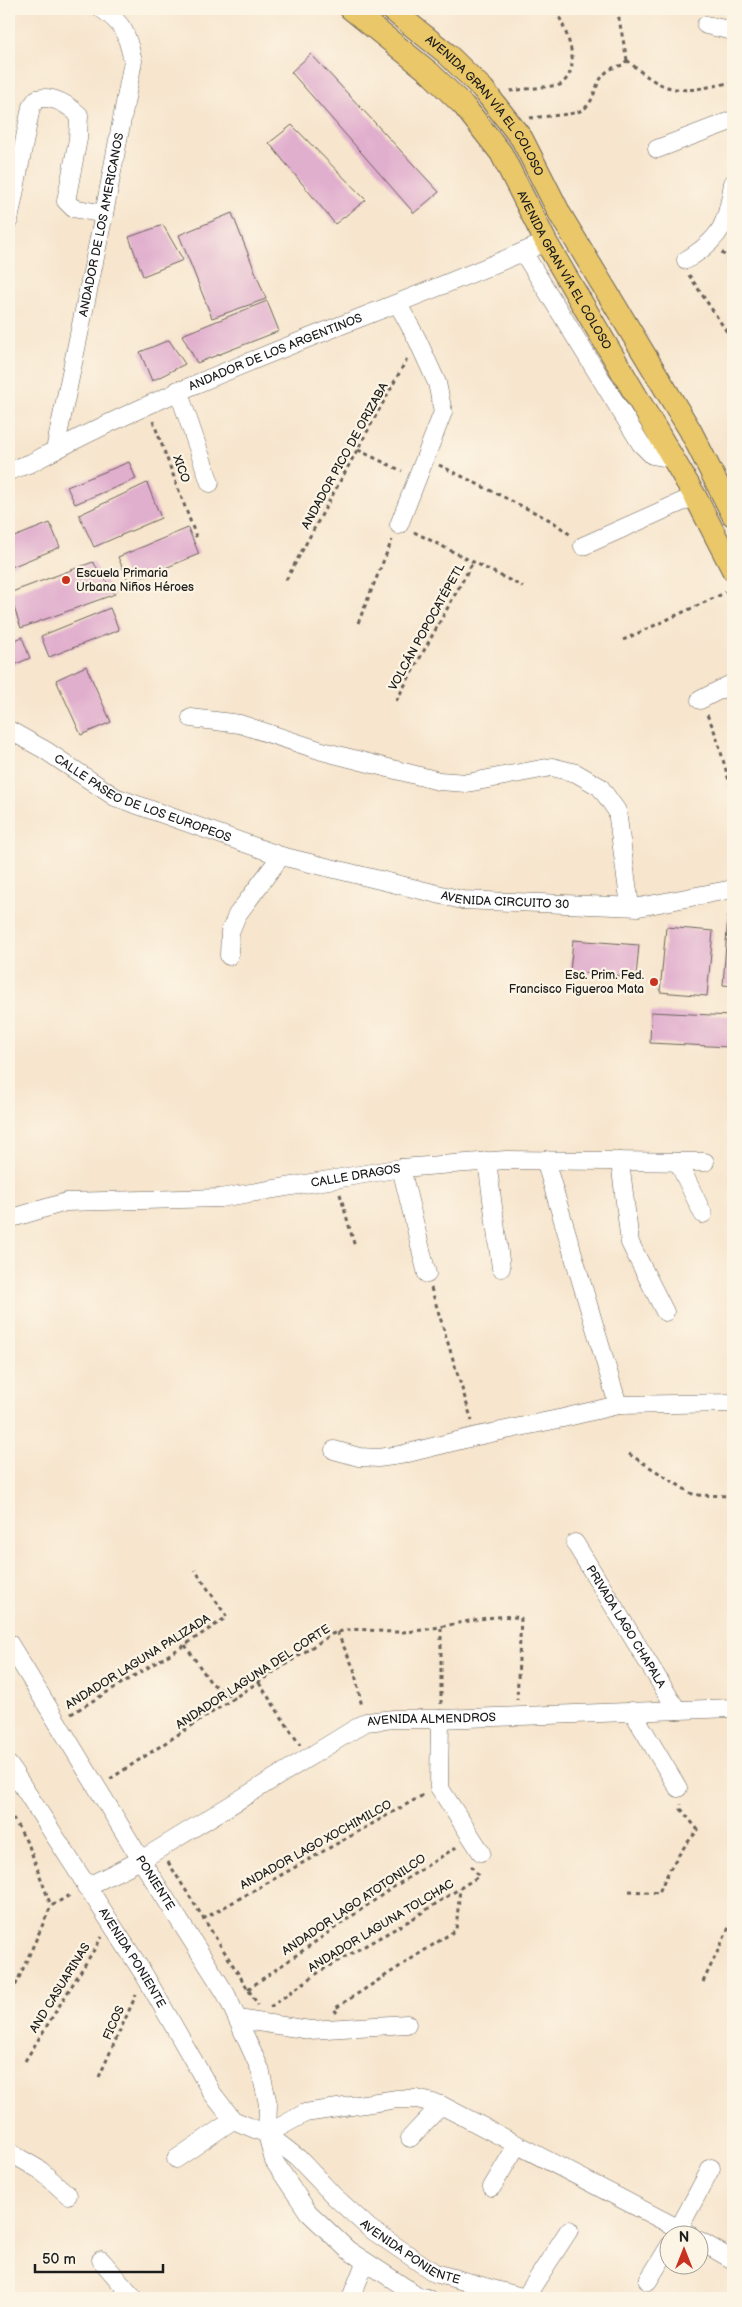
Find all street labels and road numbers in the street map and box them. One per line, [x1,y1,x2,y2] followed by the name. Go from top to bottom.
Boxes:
[422,32,547,178] street label: AVENIDA GRAN VÍA EL COLOSO
[75,132,127,318] street label: ANDADOR DE LOS AMERICANOS
[514,188,615,352] street label: AVENIDA GRAN VÍA EL COLOSO
[186,310,364,394] street label: ANDADOR DE LOS ARGENTINOS
[298,379,392,532] street label: ANDADOR PICO DE ORIZABA
[169,452,193,485] street label: XICO
[384,560,468,693] street label: VOLCÁN POPOCATÉPETL
[51,751,233,845] street label: CALLE PASEO DE LOS EUROPEOS
[440,888,570,912] street label: AVENIDA CIRCUITO 30
[310,1161,402,1190] street label: CALLE DRAGOS
[583,1563,670,1691] street label: PRIVADA LAGO CHAPALA
[63,1611,214,1713] street label: ANDADOR LAGUNA PALIZADA
[173,1621,333,1733] street label: ANDADOR LAGUNA DEL CORTE
[367,1709,496,1729] street label: AVENIDA ALMENDROS
[237,1797,395,1893] street label: ANDADOR LAGO XOCHIMILCO
[279,1851,429,1959] street label: ANDADOR LAGO ATOTONILCO
[133,1853,178,1913] street label: PONIENTE
[305,1876,457,1976] street label: ANDADOR LAGUNA TOLCHAC
[96,1905,169,2011] street label: AVENIDA PONIENTE
[26,1940,94,2036] street label: AND CASUARINAS
[100,2004,128,2042] street label: FICOS
[357,2216,462,2287] street label: AVENIDA PONIENTE

